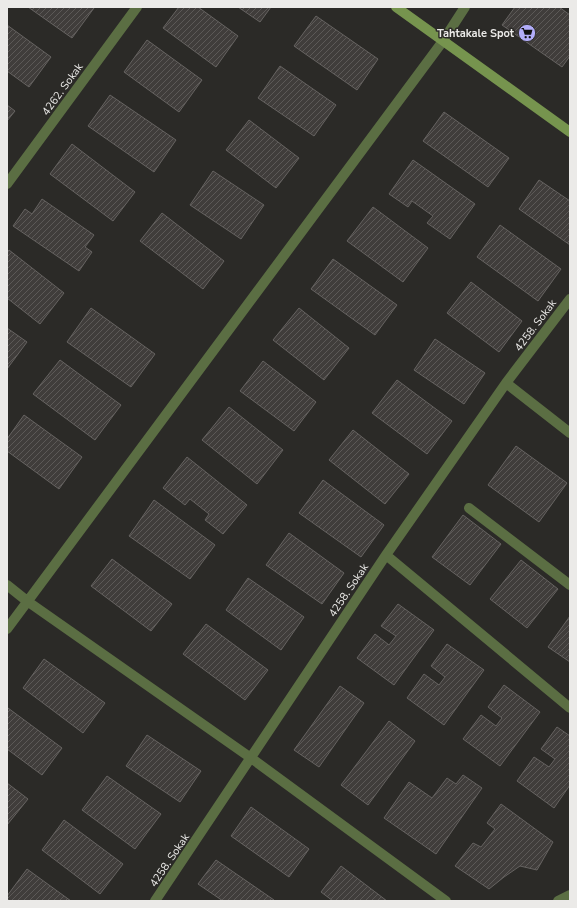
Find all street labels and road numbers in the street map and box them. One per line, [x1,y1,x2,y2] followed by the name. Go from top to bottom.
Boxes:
[38,60,87,119] street label: 4262. Sokak
[511,296,560,354] street label: 4258. Sokak
[325,560,372,620] street label: 4258. Sokak
[146,830,193,890] street label: 4258. Sokak

